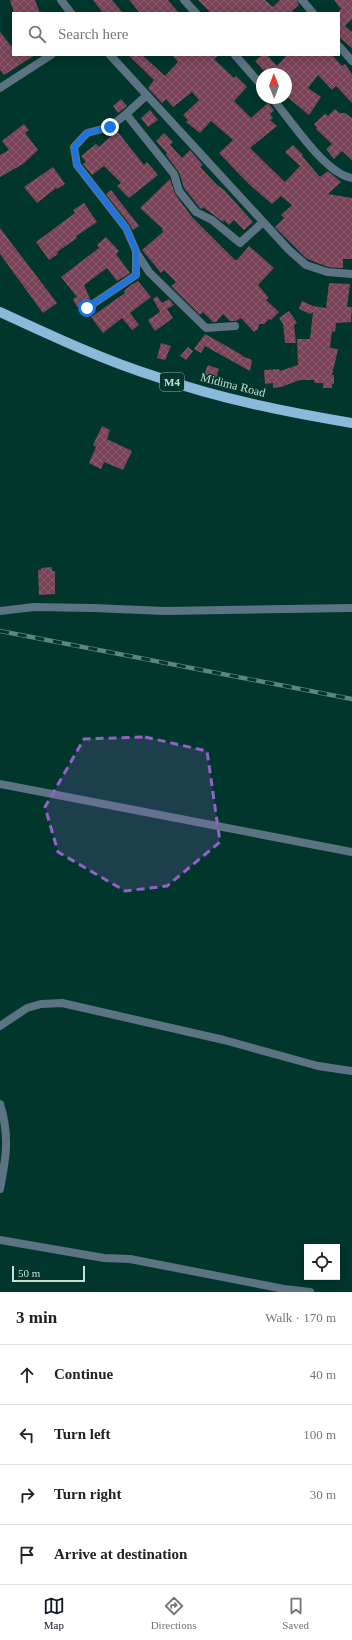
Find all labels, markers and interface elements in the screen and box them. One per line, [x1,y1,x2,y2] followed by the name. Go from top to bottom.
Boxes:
[12,12,340,56] search box
[26,23,48,45] icon: search
[58,26,128,42] text: Search here
[256,68,292,104] north arrow
[101,118,119,136] route end
[78,299,96,317] route start
[199,370,267,400] street label: Midima Road
[160,373,184,391] road number: M4
[304,1244,340,1280] map controls
[304,1244,340,1280] button: locate
[12,1264,85,1283] scale bar
[18,1267,40,1279] text: 50 m
[16,1308,57,1327] text: 3 min
[265,1310,336,1325] text: Walk · 170 m
[16,1364,38,1386] icon: ahead
[54,1366,113,1382] text: Continue
[310,1367,336,1382] text: 40 m
[16,1424,38,1446] icon: left
[54,1426,111,1442] text: Turn left
[303,1427,336,1442] text: 100 m
[16,1484,38,1506] icon: right
[54,1486,121,1502] text: Turn right
[310,1487,336,1502] text: 30 m
[16,1544,38,1566] icon: arrive
[54,1546,187,1562] text: Arrive at destination
[43,1595,65,1631] tab: Map
[151,1595,196,1631] tab: Directions
[282,1595,309,1631] tab: Saved

